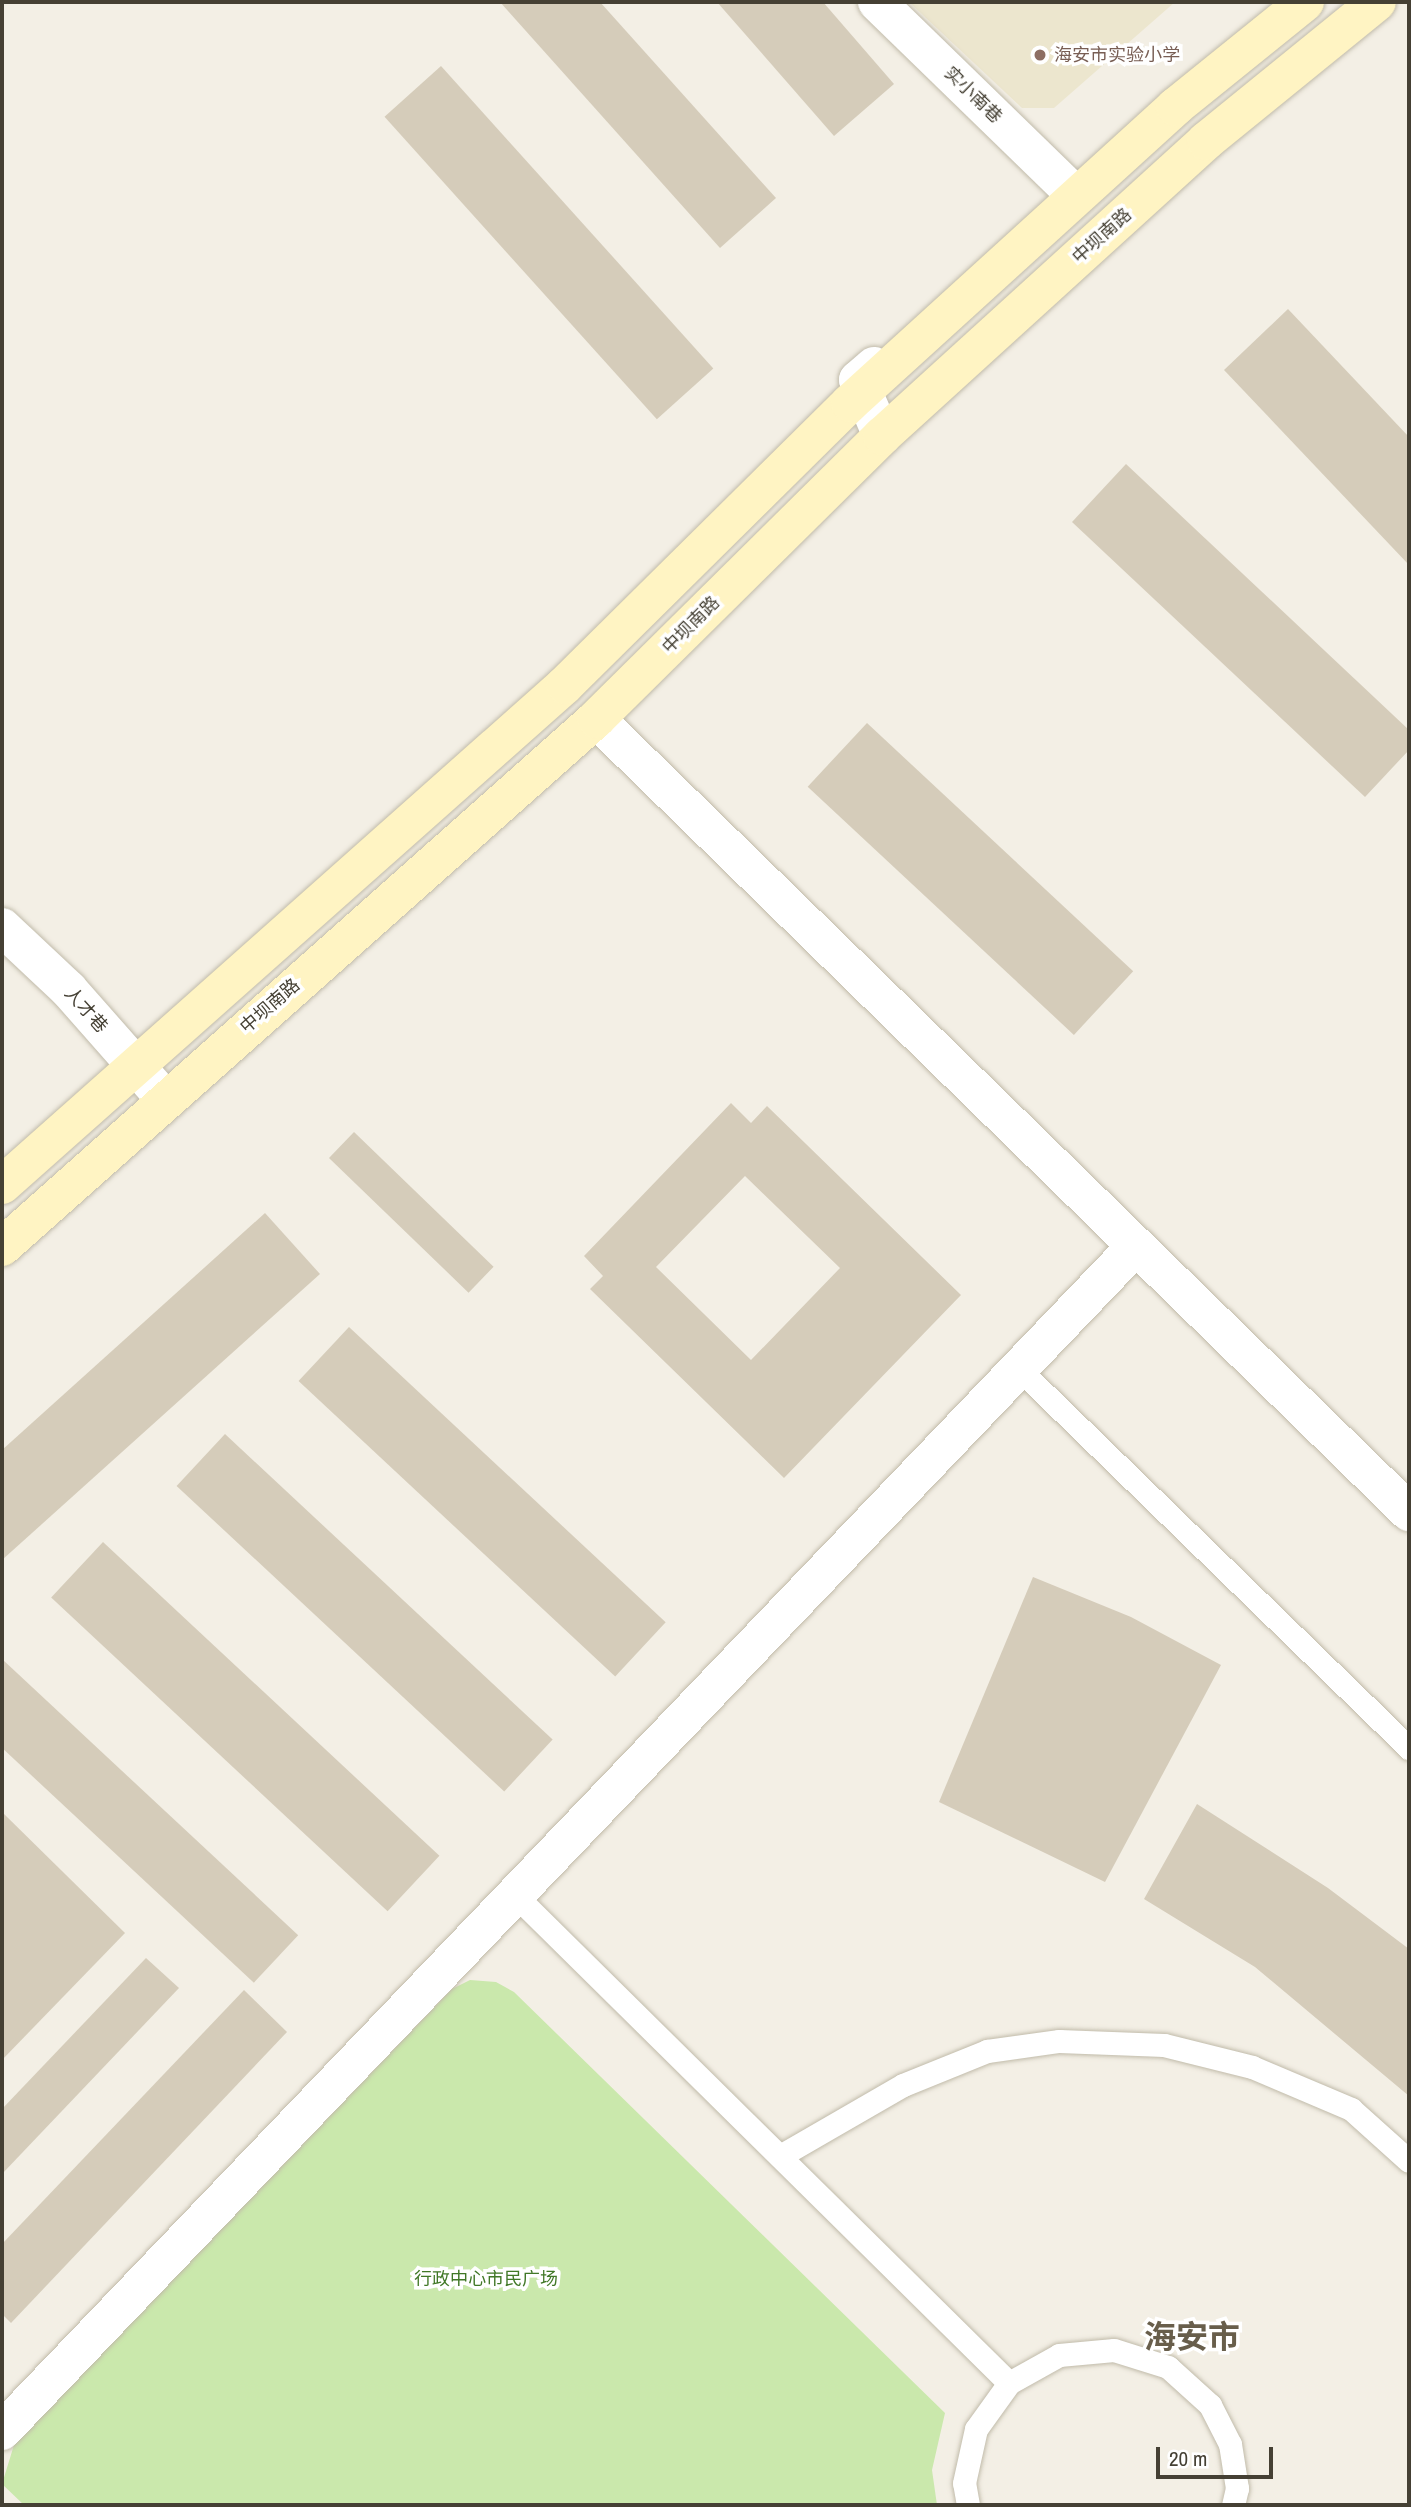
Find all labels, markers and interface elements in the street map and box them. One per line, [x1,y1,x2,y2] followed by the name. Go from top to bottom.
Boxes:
[1054,44,1180,66] place label: 海安市实验小学
[1032,47,1048,63] marker: 海安市实验小学
[940,62,1006,128] street label: 实小南巷
[1068,204,1136,268] street label: 中坝南路
[658,592,724,658] street label: 中坝南路
[236,974,304,1038] street label: 中坝南路
[60,983,112,1037] street label: 人才巷
[414,2268,558,2290] park label: 行政中心市民广场
[1144,2318,1240,2356] district label: 海安市
[1159,2434,1276,2478] scale bar
[1169,2444,1207,2473] text: 20 m

